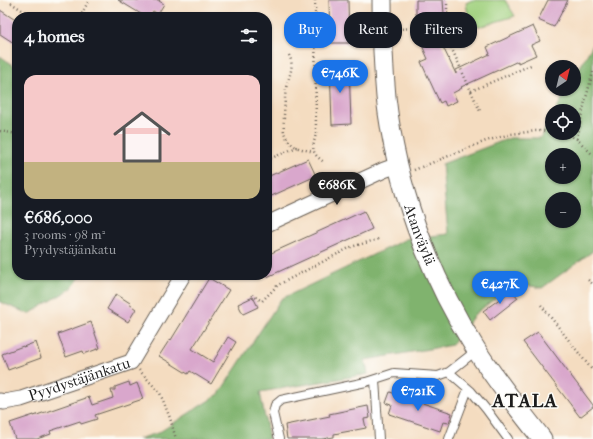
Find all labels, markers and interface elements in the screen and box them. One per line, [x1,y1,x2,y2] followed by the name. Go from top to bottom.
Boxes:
[284,12,336,48] chip: Buy
[344,12,402,48] chip: Rent
[410,12,477,48] chip: Filters
[238,25,260,47] icon: filters
[24,26,84,46] text: 4 homes
[312,60,368,94] pin: €746K
[545,60,581,96] north arrow
[545,60,581,228] map controls
[321,65,359,80] text: €746K
[106,101,178,173] icon: home
[545,104,581,140] button: locate
[545,148,581,184] button: +
[309,172,365,206] pin: €686K
[318,177,356,192] text: €686K
[545,192,581,228] button: −
[400,201,440,269] street label: Atanväylä
[24,207,93,227] text: €686,000
[24,227,105,242] text: 3 rooms · 98 m²
[24,242,116,257] text: Pyydystäjänkatu
[472,271,528,305] pin: €427K
[481,276,519,291] text: €427K
[26,354,133,405] street label: Pyydystäjänkatu
[390,378,446,412] pin: €721K
[401,383,435,398] text: €721K
[491,390,558,412] district label: ATALA

